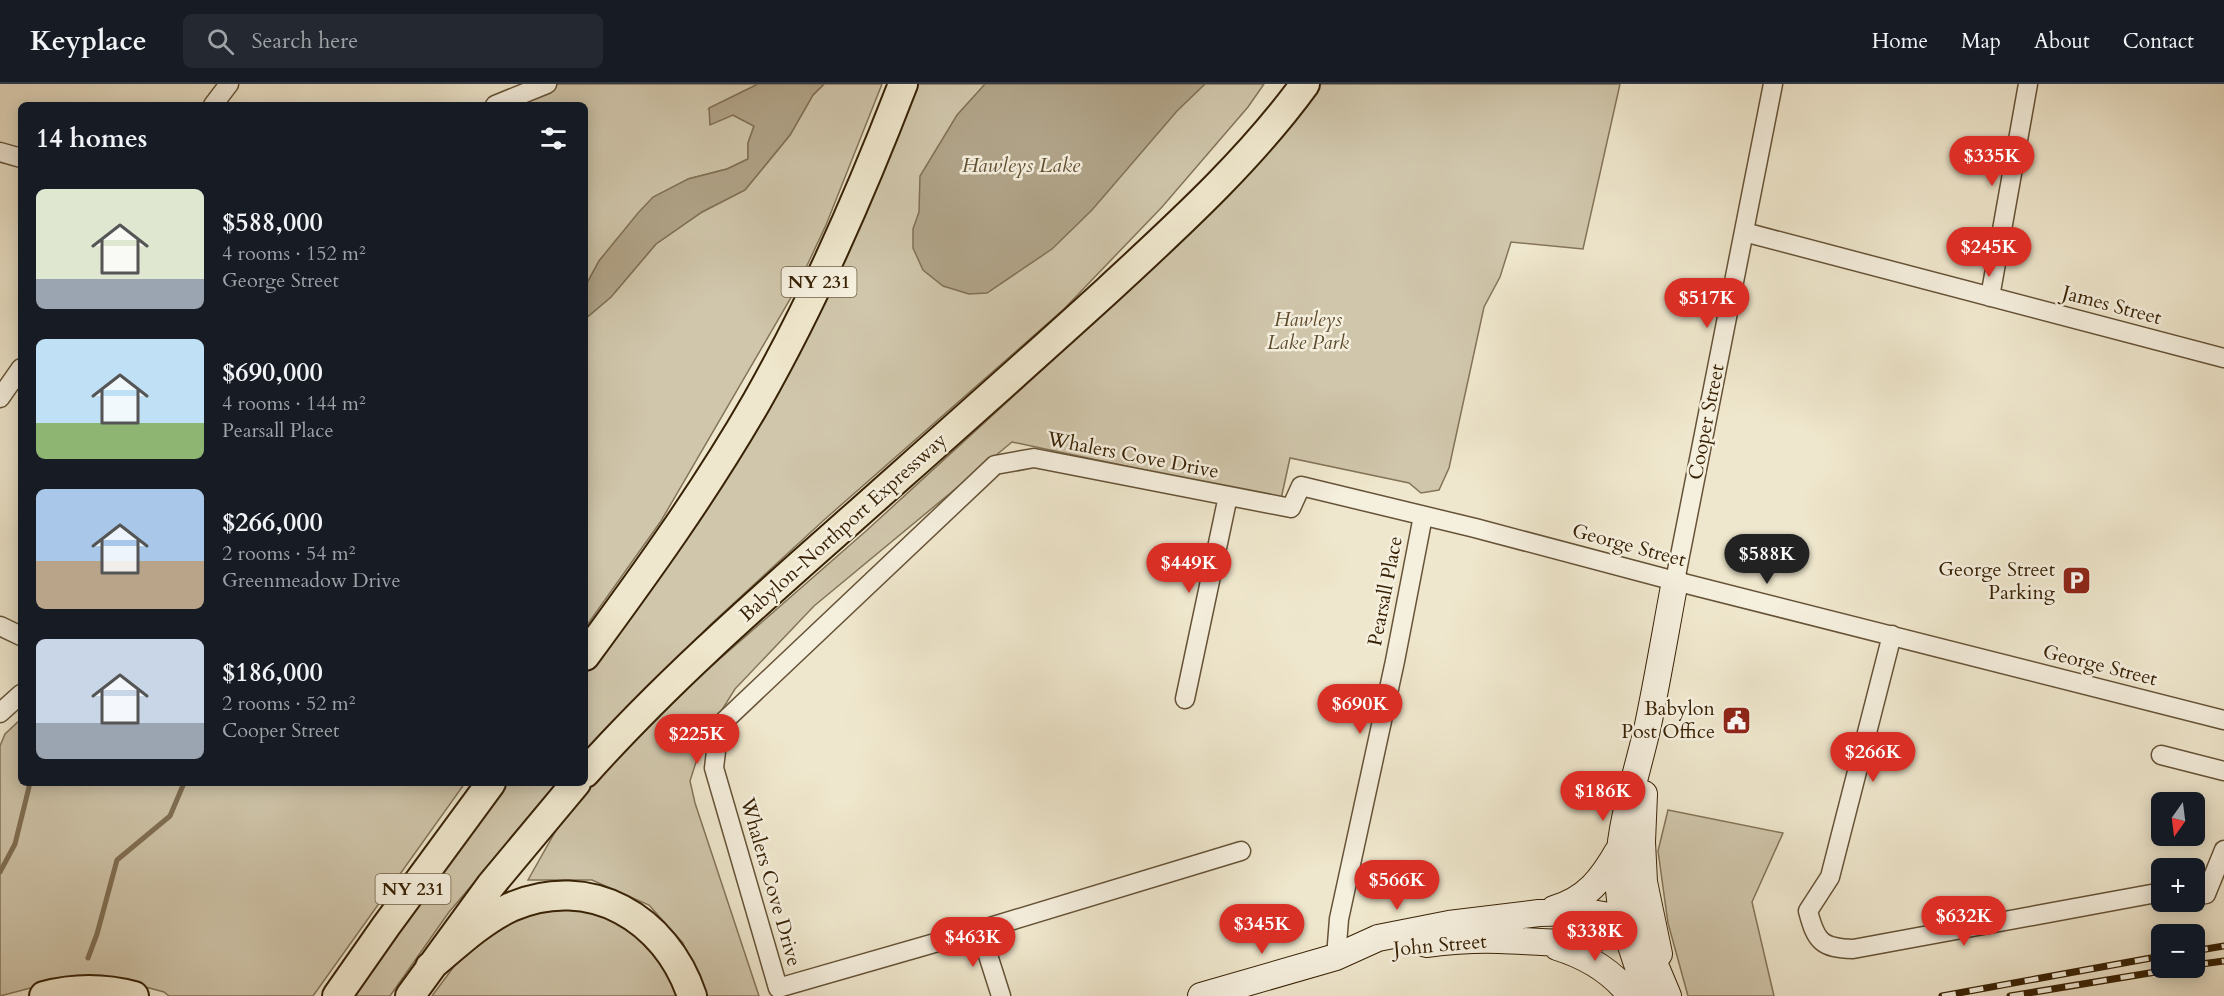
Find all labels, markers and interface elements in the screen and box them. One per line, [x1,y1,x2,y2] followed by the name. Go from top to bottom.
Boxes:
[183,14,603,68] search box
[30,22,147,60] text: Keyplace
[204,25,237,58] icon: search
[252,26,358,56] text: Search here
[1872,27,1928,56] text: Home
[1961,27,2001,56] text: Map
[2034,27,2090,56] text: About
[2123,27,2194,56] text: Contact
[36,121,147,156] text: 14 homes
[537,122,570,155] icon: filters
[1950,136,2034,187] pin: $335K
[1963,142,2021,169] text: $335K
[962,151,1081,180] water label: Hawleys Lake
[222,205,323,240] text: $588,000
[84,213,156,285] icon: home
[1947,227,2031,278] pin: $245K
[1960,233,2018,260] text: $245K
[222,240,366,267] text: 4 rooms · 152 m²
[222,267,339,294] text: George Street
[782,267,856,297] road number: NY 231
[1665,278,1749,329] pin: $517K
[2057,278,2165,331] street label: James Street
[1678,284,1736,311] text: $517K
[1267,306,1349,356] park label: Hawleys Lake Park
[222,355,323,390] text: $690,000
[1682,361,1731,482] street label: Cooper Street
[84,363,156,435] icon: home
[222,390,366,417] text: 4 rooms · 144 m²
[222,417,333,444] text: Pearsall Place
[1044,425,1221,485] street label: Whalers Cove Drive
[733,426,953,628] street label: Babylon-Northport Expressway
[222,505,323,540] text: $266,000
[84,513,156,585] icon: home
[1569,517,1690,573] street label: George Street
[1361,534,1409,648] street label: Pearsall Place
[1725,534,1809,585] pin: $588K
[222,540,355,567] text: 2 rooms · 54 m²
[1738,540,1796,567] text: $588K
[1147,543,1231,594] pin: $449K
[1160,549,1218,576] text: $449K
[1938,556,2056,606] place label: George Street Parking
[2060,565,2092,597] parking icon: George Street Parking
[222,567,401,594] text: Greenmeadow Drive
[2040,638,2161,692] street label: George Street
[222,655,323,690] text: $186,000
[84,663,156,735] icon: home
[1318,684,1402,735] pin: $690K
[222,690,355,717] text: 2 rooms · 52 m²
[1331,690,1389,717] text: $690K
[1621,695,1716,745] place label: Babylon Post Office
[1720,704,1752,736] public building icon: Babylon Post Office
[655,714,739,765] pin: $225K
[222,717,339,744] text: Cooper Street
[668,720,726,747] text: $225K
[1831,732,1915,783] pin: $266K
[1844,738,1902,765] text: $266K
[1561,771,1645,822] pin: $186K
[1574,777,1632,804] text: $186K
[2151,792,2205,846] north arrow
[2151,792,2205,978] map controls
[734,794,808,969] street label: Whalers Cove Drive
[2151,858,2205,912] button: +
[1355,860,1439,911] pin: $566K
[1368,866,1426,893] text: $566K
[376,874,450,904] road number: NY 231
[1922,896,2006,947] pin: $632K
[1935,902,1993,929] text: $632K
[1220,904,1304,955] pin: $345K
[1233,910,1291,937] text: $345K
[1553,911,1637,962] pin: $338K
[931,917,1015,968] pin: $463K
[1566,917,1624,944] text: $338K
[944,923,1002,950] text: $463K
[2151,924,2205,978] button: −
[1389,927,1488,963] street label: John Street

